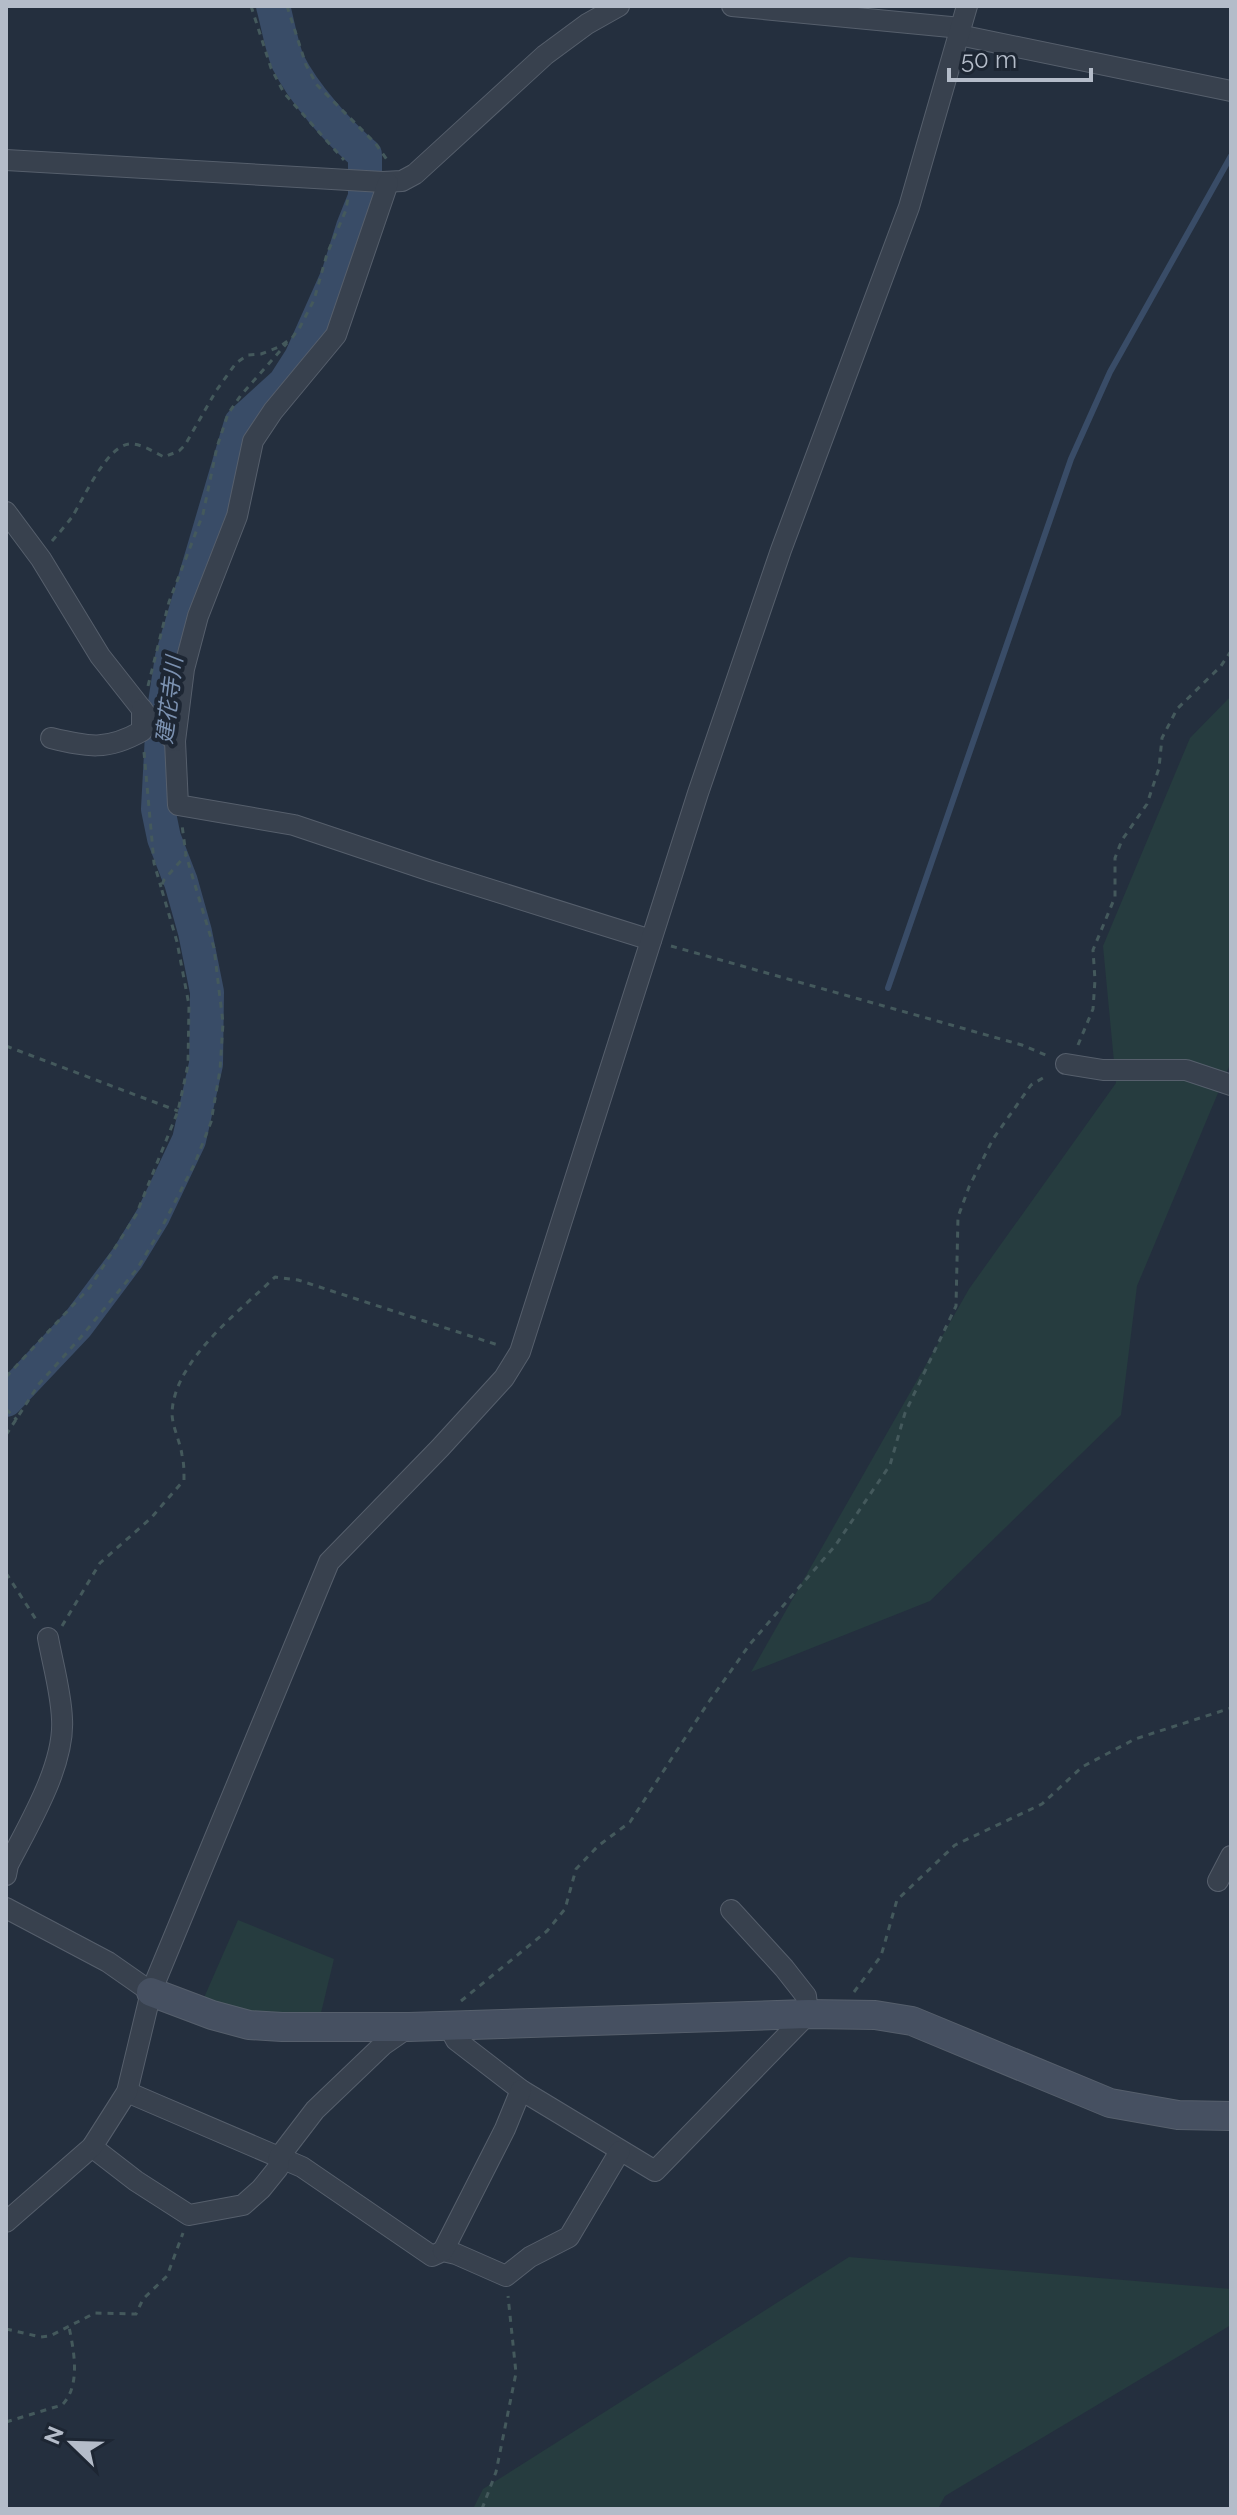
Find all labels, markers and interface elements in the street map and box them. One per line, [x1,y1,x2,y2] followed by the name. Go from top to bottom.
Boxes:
[949,32,1091,82] scale bar
[961,45,1017,74] text: 50 m
[151,653,188,745] water label: 建花寺川
[32,2403,112,2483] north arrow
[38,2422,69,2448] text: N

